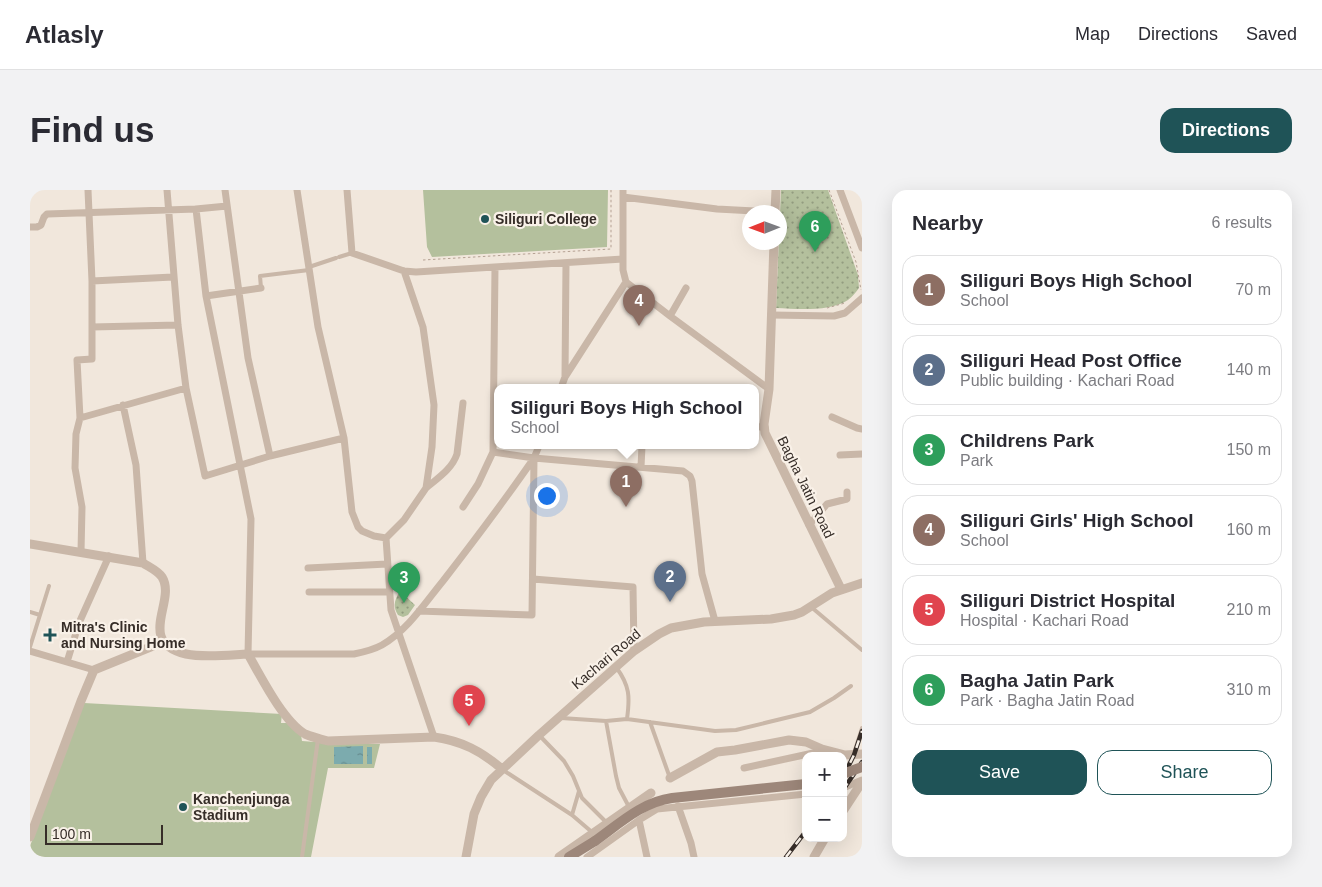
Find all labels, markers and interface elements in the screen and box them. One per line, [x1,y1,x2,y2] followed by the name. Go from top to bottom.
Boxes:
[25,21,104,48] text: Atlasly
[1075,24,1110,44] text: Map
[1138,24,1218,44] text: Directions
[1246,24,1297,44] text: Saved
[1160,108,1292,153] button: Directions
[30,110,154,149] text: Find us
[742,205,787,250] north arrow
[495,211,597,227] place label: Siliguri College
[799,211,831,252] pin: 6
[912,211,983,234] text: Nearby
[479,213,491,225] marker: Siliguri College
[1212,214,1272,231] text: 6 results
[960,270,1192,291] text: Siliguri Boys High School
[925,281,933,298] text: 1
[1235,281,1271,298] text: 70 m
[623,285,655,326] pin: 4
[960,292,1009,309] text: School
[960,350,1182,371] text: Siliguri Head Post Office
[925,361,933,378] text: 2
[1227,361,1271,378] text: 140 m
[960,372,1174,389] text: Public building · Kachari Road
[494,384,759,449] popup
[510,397,743,418] text: Siliguri Boys High School
[510,419,559,436] text: School
[960,430,1094,451] text: Childrens Park
[774,433,838,541] street label: Bagha Jatin Road
[925,441,933,458] text: 3
[1227,441,1271,458] text: 150 m
[960,452,993,469] text: Park
[610,466,642,507] pin: 1
[534,483,560,509] your location
[960,510,1194,531] text: Siliguri Girls' High School
[925,521,933,538] text: 4
[1227,521,1271,538] text: 160 m
[960,532,1009,549] text: School
[654,561,686,602] pin: 2
[388,562,420,603] pin: 3
[960,590,1175,611] text: Siliguri District Hospital
[925,601,933,618] text: 5
[1227,601,1271,618] text: 210 m
[960,612,1129,629] text: Hospital · Kachari Road
[61,619,186,651] place label: Mitra's Clinic and Nursing Home
[568,626,644,692] street label: Kachari Road
[43,628,57,642] marker: Mitra's Clinic and Nursing Home
[960,670,1114,691] text: Bagha Jatin Park
[925,681,933,698] text: 6
[1227,681,1271,698] text: 310 m
[453,685,485,726] pin: 5
[960,692,1134,709] text: Park · Bagha Jatin Road
[912,750,1087,795] button: Save
[1097,750,1272,795] button: Share
[802,752,847,842] map controls
[802,752,847,797] button: +
[193,791,290,823] place label: Kanchenjunga Stadium
[802,797,847,842] button: −
[177,801,189,813] marker: Kanchenjunga Stadium
[45,822,162,845] scale bar
[52,826,91,842] text: 100 m

